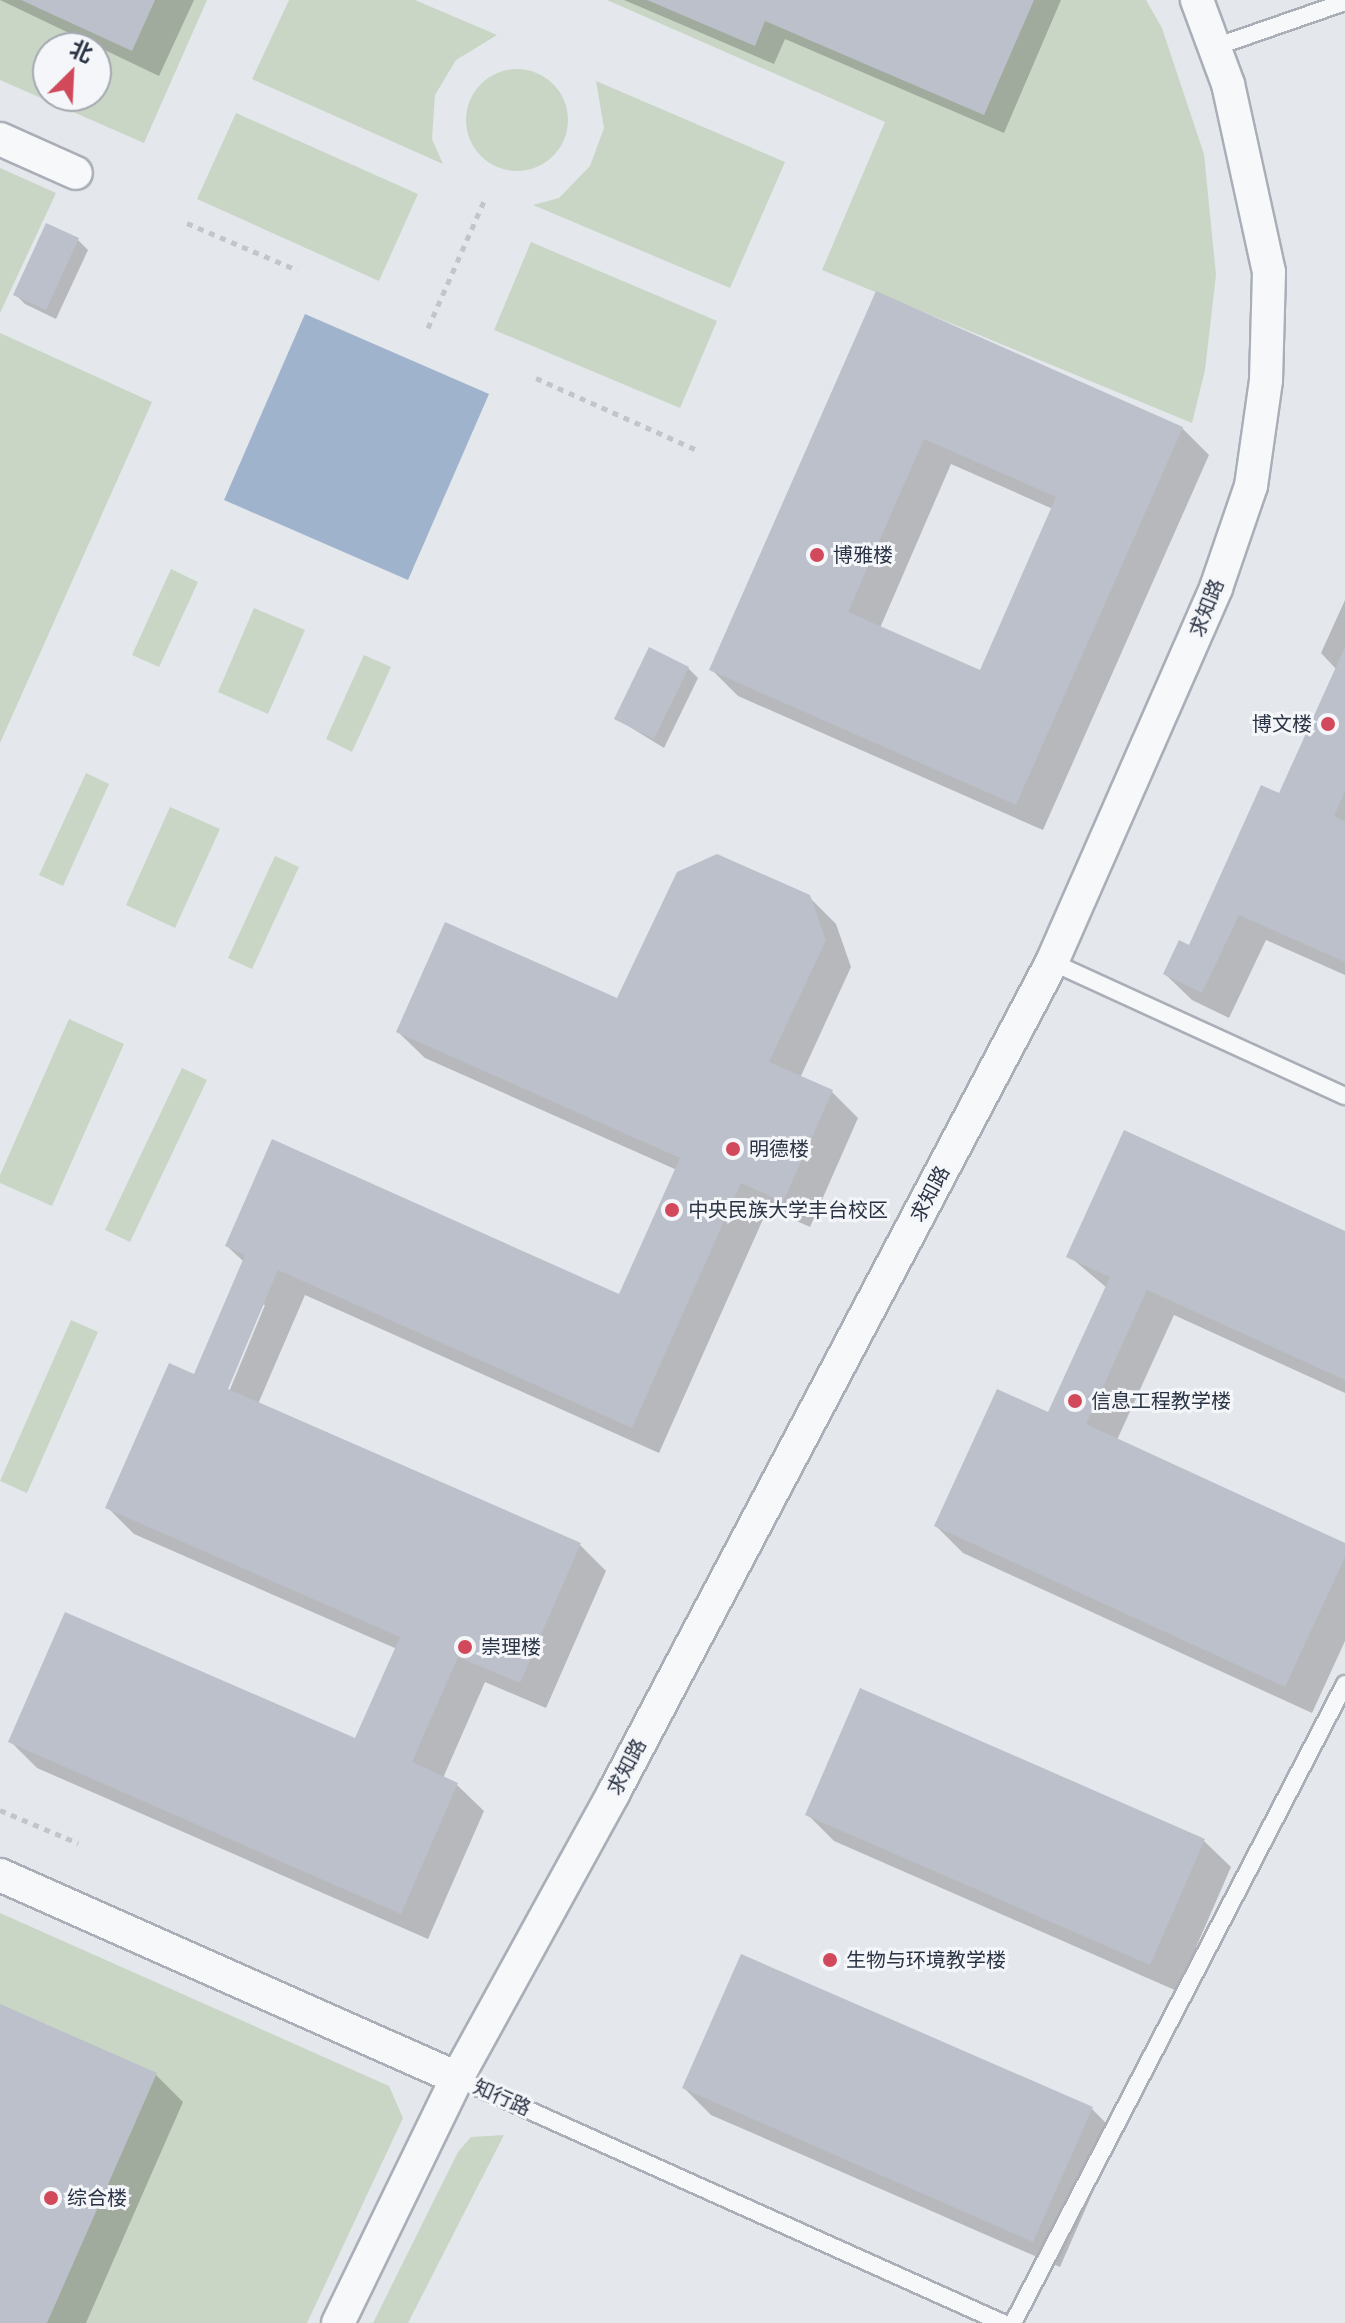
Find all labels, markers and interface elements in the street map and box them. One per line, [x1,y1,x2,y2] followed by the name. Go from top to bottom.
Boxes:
[32,32,112,112] north arrow
[66,36,96,67] text: 北
[833,543,893,567] place label: 博雅楼
[808,546,826,564] marker: 博雅楼
[1185,576,1229,640] street label: 求知路
[1252,712,1312,736] place label: 博文楼
[1319,715,1337,733] marker: 博文楼
[749,1137,809,1161] place label: 明德楼
[724,1140,742,1158] marker: 明德楼
[905,1162,955,1226] street label: 求知路
[688,1198,888,1222] place label: 中央民族大学丰台校区
[663,1201,681,1219] marker: 中央民族大学丰台校区
[1091,1389,1231,1413] place label: 信息工程教学楼
[1066,1392,1084,1410] marker: 信息工程教学楼
[481,1635,541,1659] place label: 崇理楼
[456,1638,474,1656] marker: 崇理楼
[602,1735,652,1799] street label: 求知路
[846,1948,1006,1972] place label: 生物与环境教学楼
[821,1951,839,1969] marker: 生物与环境教学楼
[470,2075,534,2121] street label: 知行路
[67,2186,127,2210] place label: 综合楼
[42,2189,60,2207] marker: 综合楼

